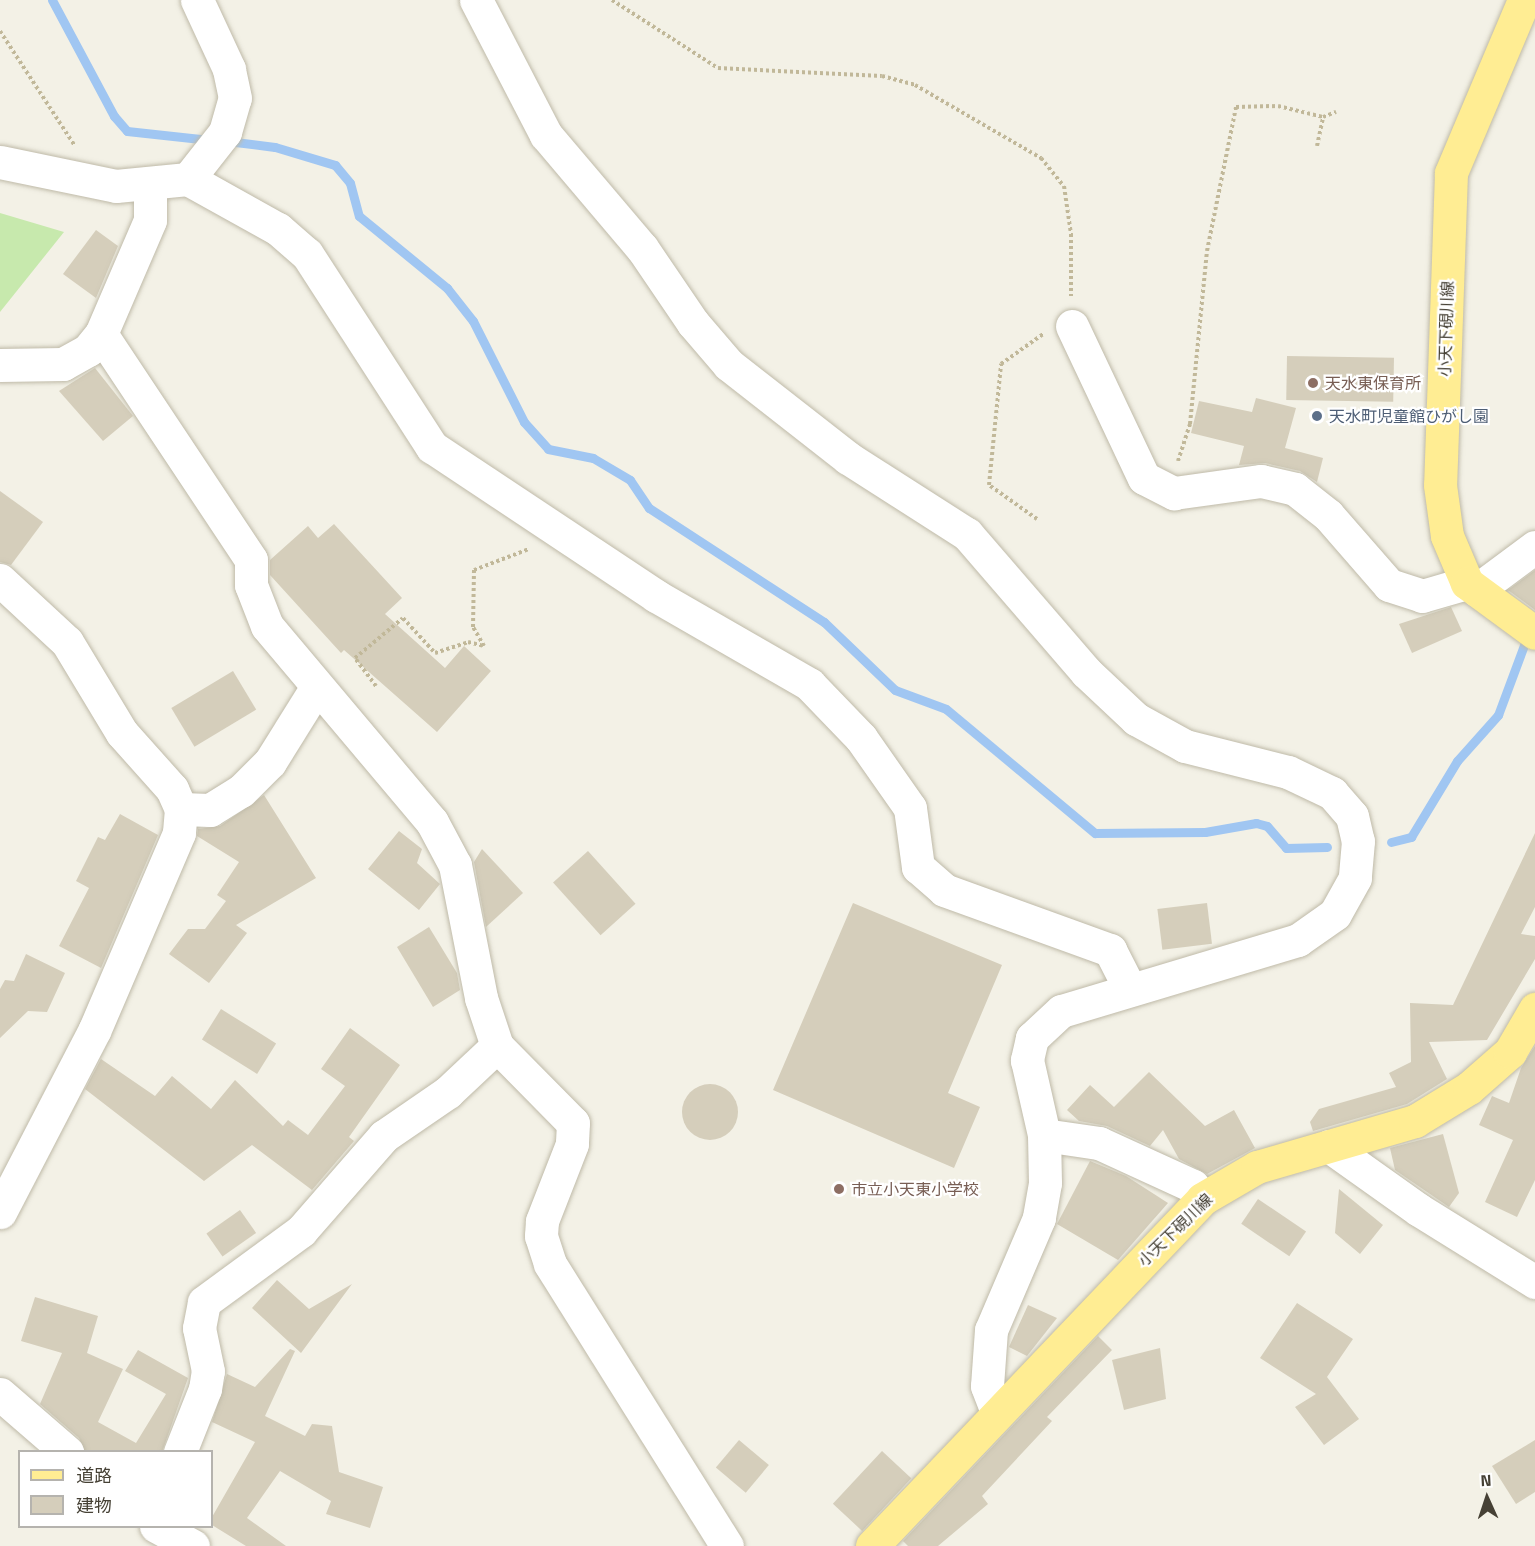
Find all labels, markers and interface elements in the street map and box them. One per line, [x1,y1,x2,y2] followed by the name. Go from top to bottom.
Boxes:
[1435,281,1457,377] street label: 小天下硯川線
[1325,373,1421,393] place label: 天水東保育所
[1306,376,1320,390] marker: 天水東保育所
[1329,406,1489,426] place label: 天水町児童館ひがし園
[1310,409,1324,423] marker: 天水町児童館ひがし園
[851,1179,979,1199] place label: 市立小天東小学校
[832,1182,846,1196] marker: 市立小天東小学校
[1134,1190,1216,1270] street label: 小天下硯川線
[18,1450,213,1528] legend
[76,1462,112,1489] text: 道路
[1457,1468,1517,1528] north arrow
[1480,1468,1492,1492] text: N
[76,1492,112,1519] text: 建物

